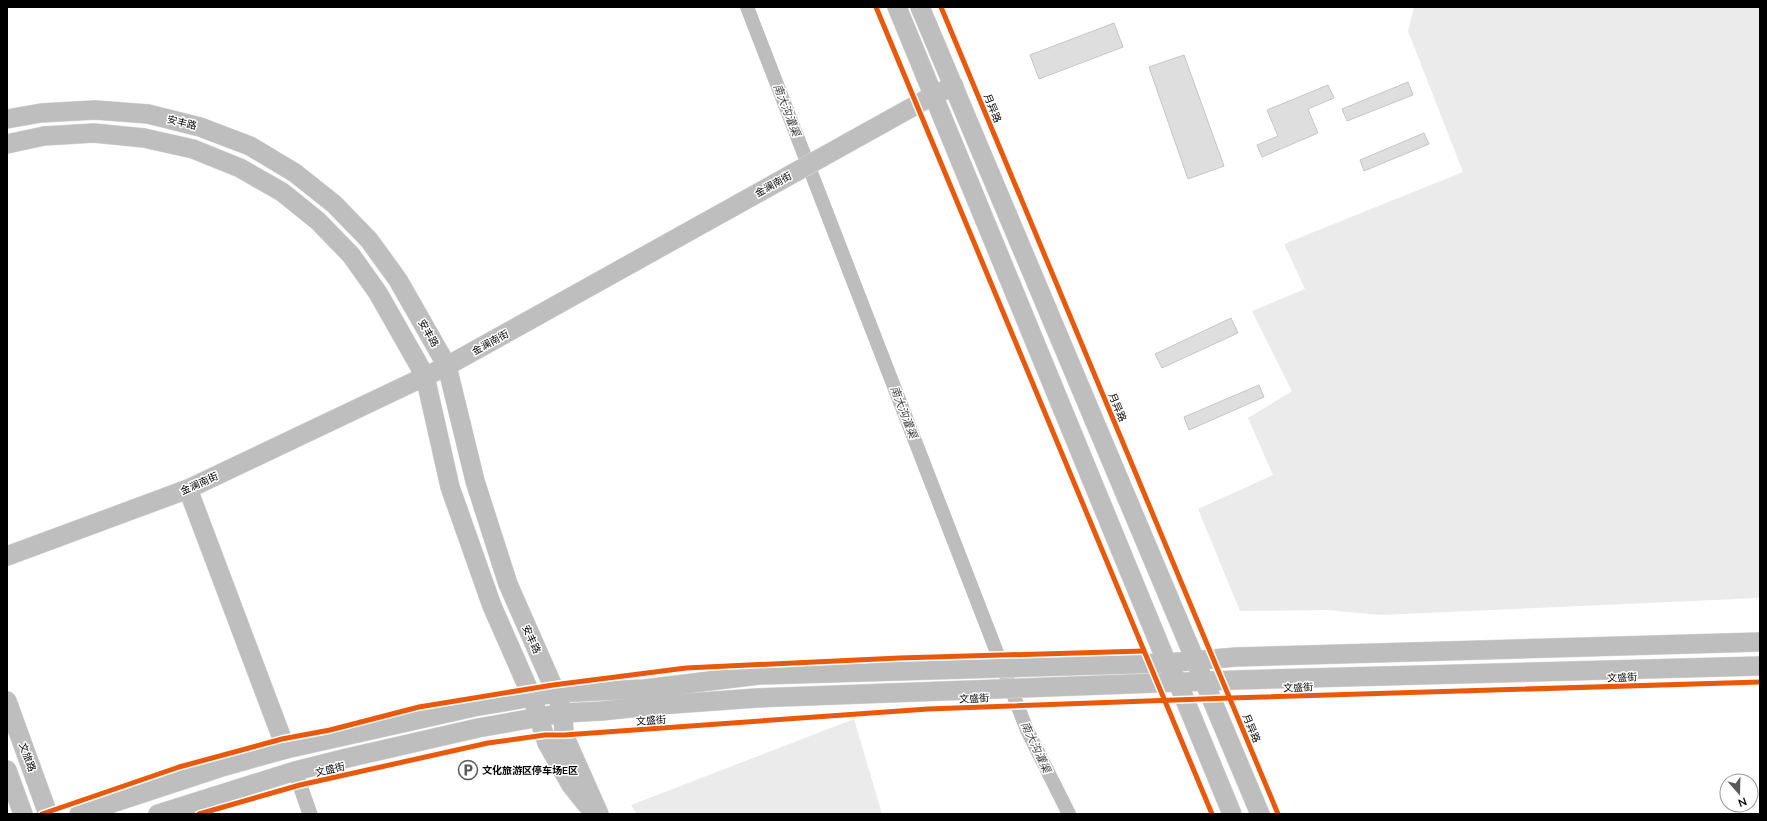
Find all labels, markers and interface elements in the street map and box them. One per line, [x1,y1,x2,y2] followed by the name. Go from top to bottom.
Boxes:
[770,82,804,140] water label: 南大沟灌渠
[980,92,1004,125] street label: 月异路
[166,113,198,133] street label: 安丰路
[753,169,794,201] street label: 金澜南街
[415,317,442,350] street label: 安丰路
[470,327,511,359] street label: 金澜南街
[887,384,921,442] water label: 南大沟灌渠
[1105,391,1129,424] street label: 月异路
[178,469,221,498] street label: 金澜南街
[519,623,544,656] street label: 安丰路
[1607,670,1637,686] street label: 文盛街
[1283,680,1313,696] street label: 文盛街
[959,691,989,707] street label: 文盛街
[1239,712,1263,745] street label: 月异路
[636,713,667,729] street label: 文盛街
[1017,719,1055,777] water label: 南大沟灌渠
[15,741,39,774] street label: 文旅路
[457,759,479,781] parking icon: 文化旅游区停车场E区
[314,760,346,780] street label: 文盛街
[482,764,578,778] place label: 文化旅游区停车场E区
[1719,773,1759,813] north arrow
[1736,793,1749,810] text: N

